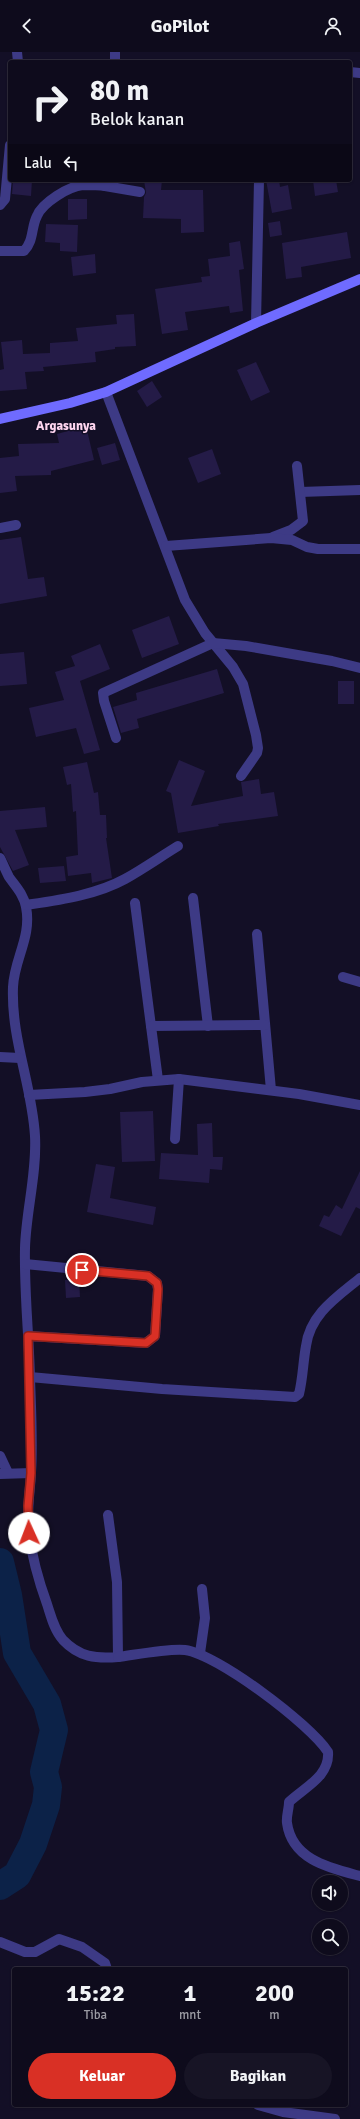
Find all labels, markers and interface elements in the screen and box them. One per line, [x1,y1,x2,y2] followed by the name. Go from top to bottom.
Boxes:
[16,15,38,37] icon: back
[151,15,209,37] text: GoPilot
[322,15,344,37] icon: person
[90,74,149,108] text: 80 m
[24,76,76,128] icon: right
[90,108,184,130] text: Belok kanan
[60,152,82,174] icon: left
[24,154,52,172] text: Lalu
[36,418,96,434] district label: Argasunya
[65,1253,99,1287] pin
[71,1259,93,1281] icon: arrive
[8,1512,50,1554] position arrow
[312,1875,348,1955] map controls
[312,1875,348,1911] button: sound
[312,1919,348,1955] button: search
[66,1978,125,2008] text: 15:22
[184,1978,196,2008] text: 1
[255,1978,294,2008] text: 200
[84,2007,107,2023] text: Tiba
[179,2007,201,2023] text: mnt
[269,2007,280,2023] text: m
[28,2053,176,2099] button: Keluar
[184,2053,332,2099] button: Bagikan

